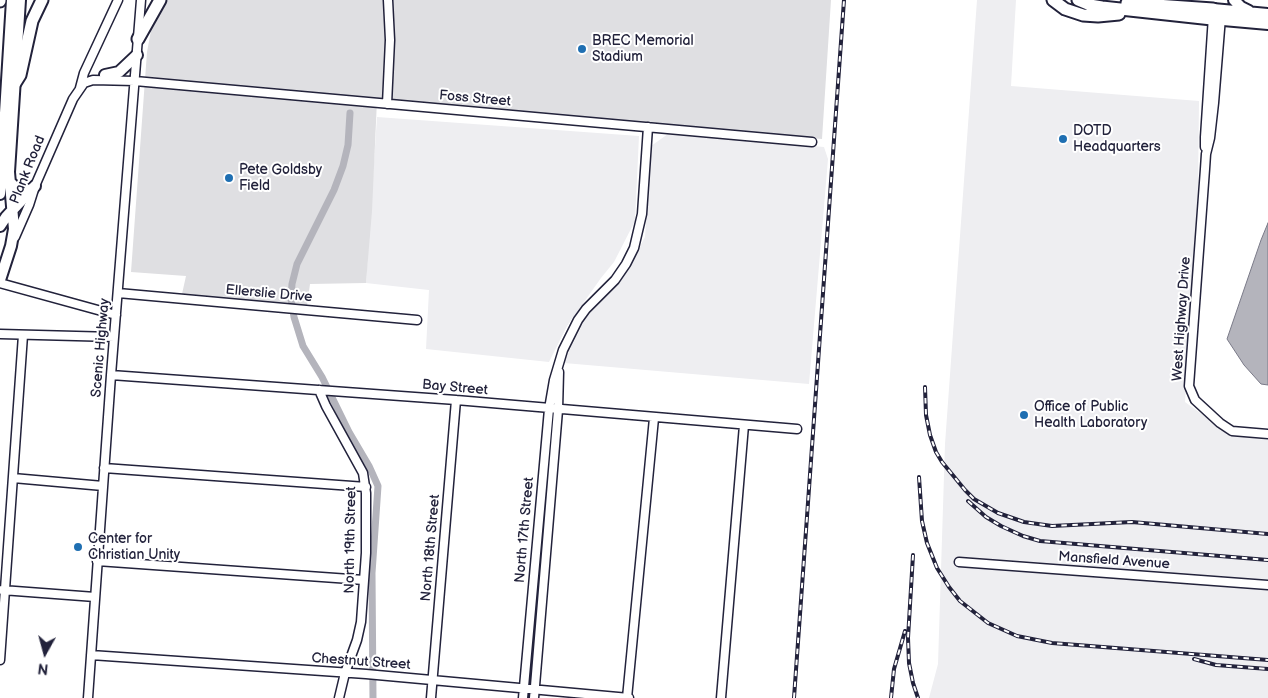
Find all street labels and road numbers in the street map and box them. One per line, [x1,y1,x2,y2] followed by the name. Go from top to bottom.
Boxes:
[438,87,512,111] street label: Foss Street
[7,133,49,207] street label: Plank Road
[1169,256,1195,382] street label: West Highway Drive
[225,282,313,306] street label: Ellerslie Drive
[88,298,114,398] street label: Scenic Highway
[421,377,489,399] street label: Bay Street
[512,476,538,584] street label: North 17th Street
[342,486,360,594] street label: North 19th Street
[418,494,444,602] street label: North 18th Street
[1058,549,1170,573] street label: Mansfield Avenue
[311,650,411,674] street label: Chestnut Street

